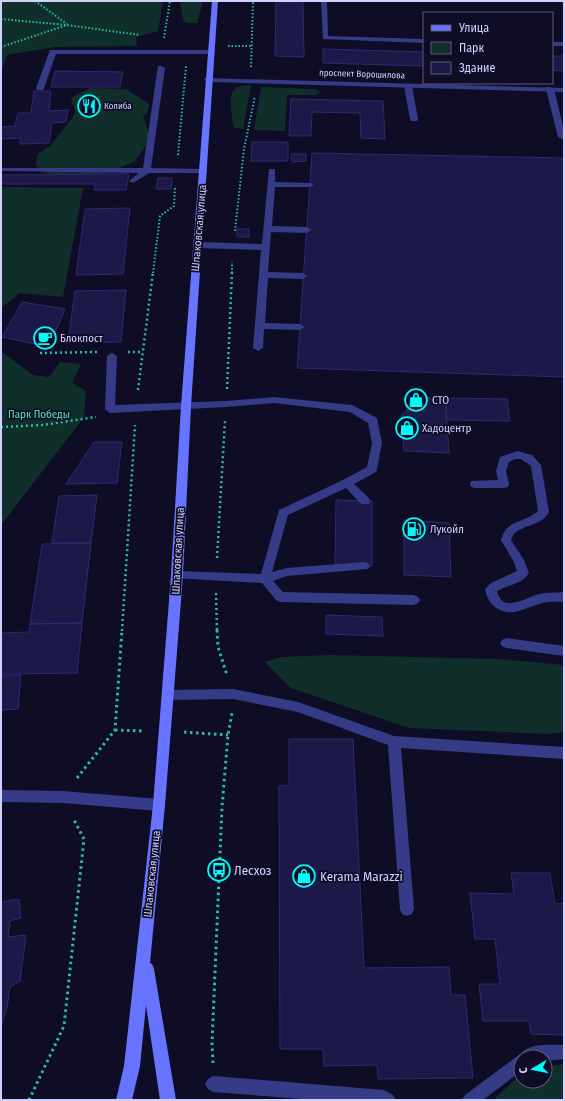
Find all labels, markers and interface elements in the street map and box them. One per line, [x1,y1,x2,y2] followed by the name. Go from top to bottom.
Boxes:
[423,12,553,84] legend
[458,21,489,35] text: Улица
[459,41,485,55] text: Парк
[459,61,495,75] text: Здание
[319,68,406,81] street label: проспект Ворошилова
[76,93,102,119] restaurant icon: Колиба
[104,101,132,111] place label: Колиба
[189,184,209,272] street label: Шпаковская улица
[32,325,58,351] cafe icon: Блокпост
[60,332,104,345] place label: Блокпост
[403,387,429,413] shop icon: СТО
[432,394,449,407] place label: СТО
[8,408,70,421] park label: Парк Победы
[394,415,420,441] shop icon: Хадоцентр
[422,422,471,435] place label: Хадоцентр
[169,507,187,595] street label: Шпаковская улица
[401,516,427,542] fuel station icon: Лукойл
[430,523,464,536] place label: Лукойл
[141,830,163,918] street label: Шпаковская улица
[206,857,232,883] bus stop icon: Лесхоз
[234,863,272,878] place label: Лесхоз
[291,863,317,889] shop icon: Kerama Marazzi
[320,869,403,884] place label: Kerama Marazzi
[513,1049,553,1089] north arrow
[517,1066,530,1074] text: С

